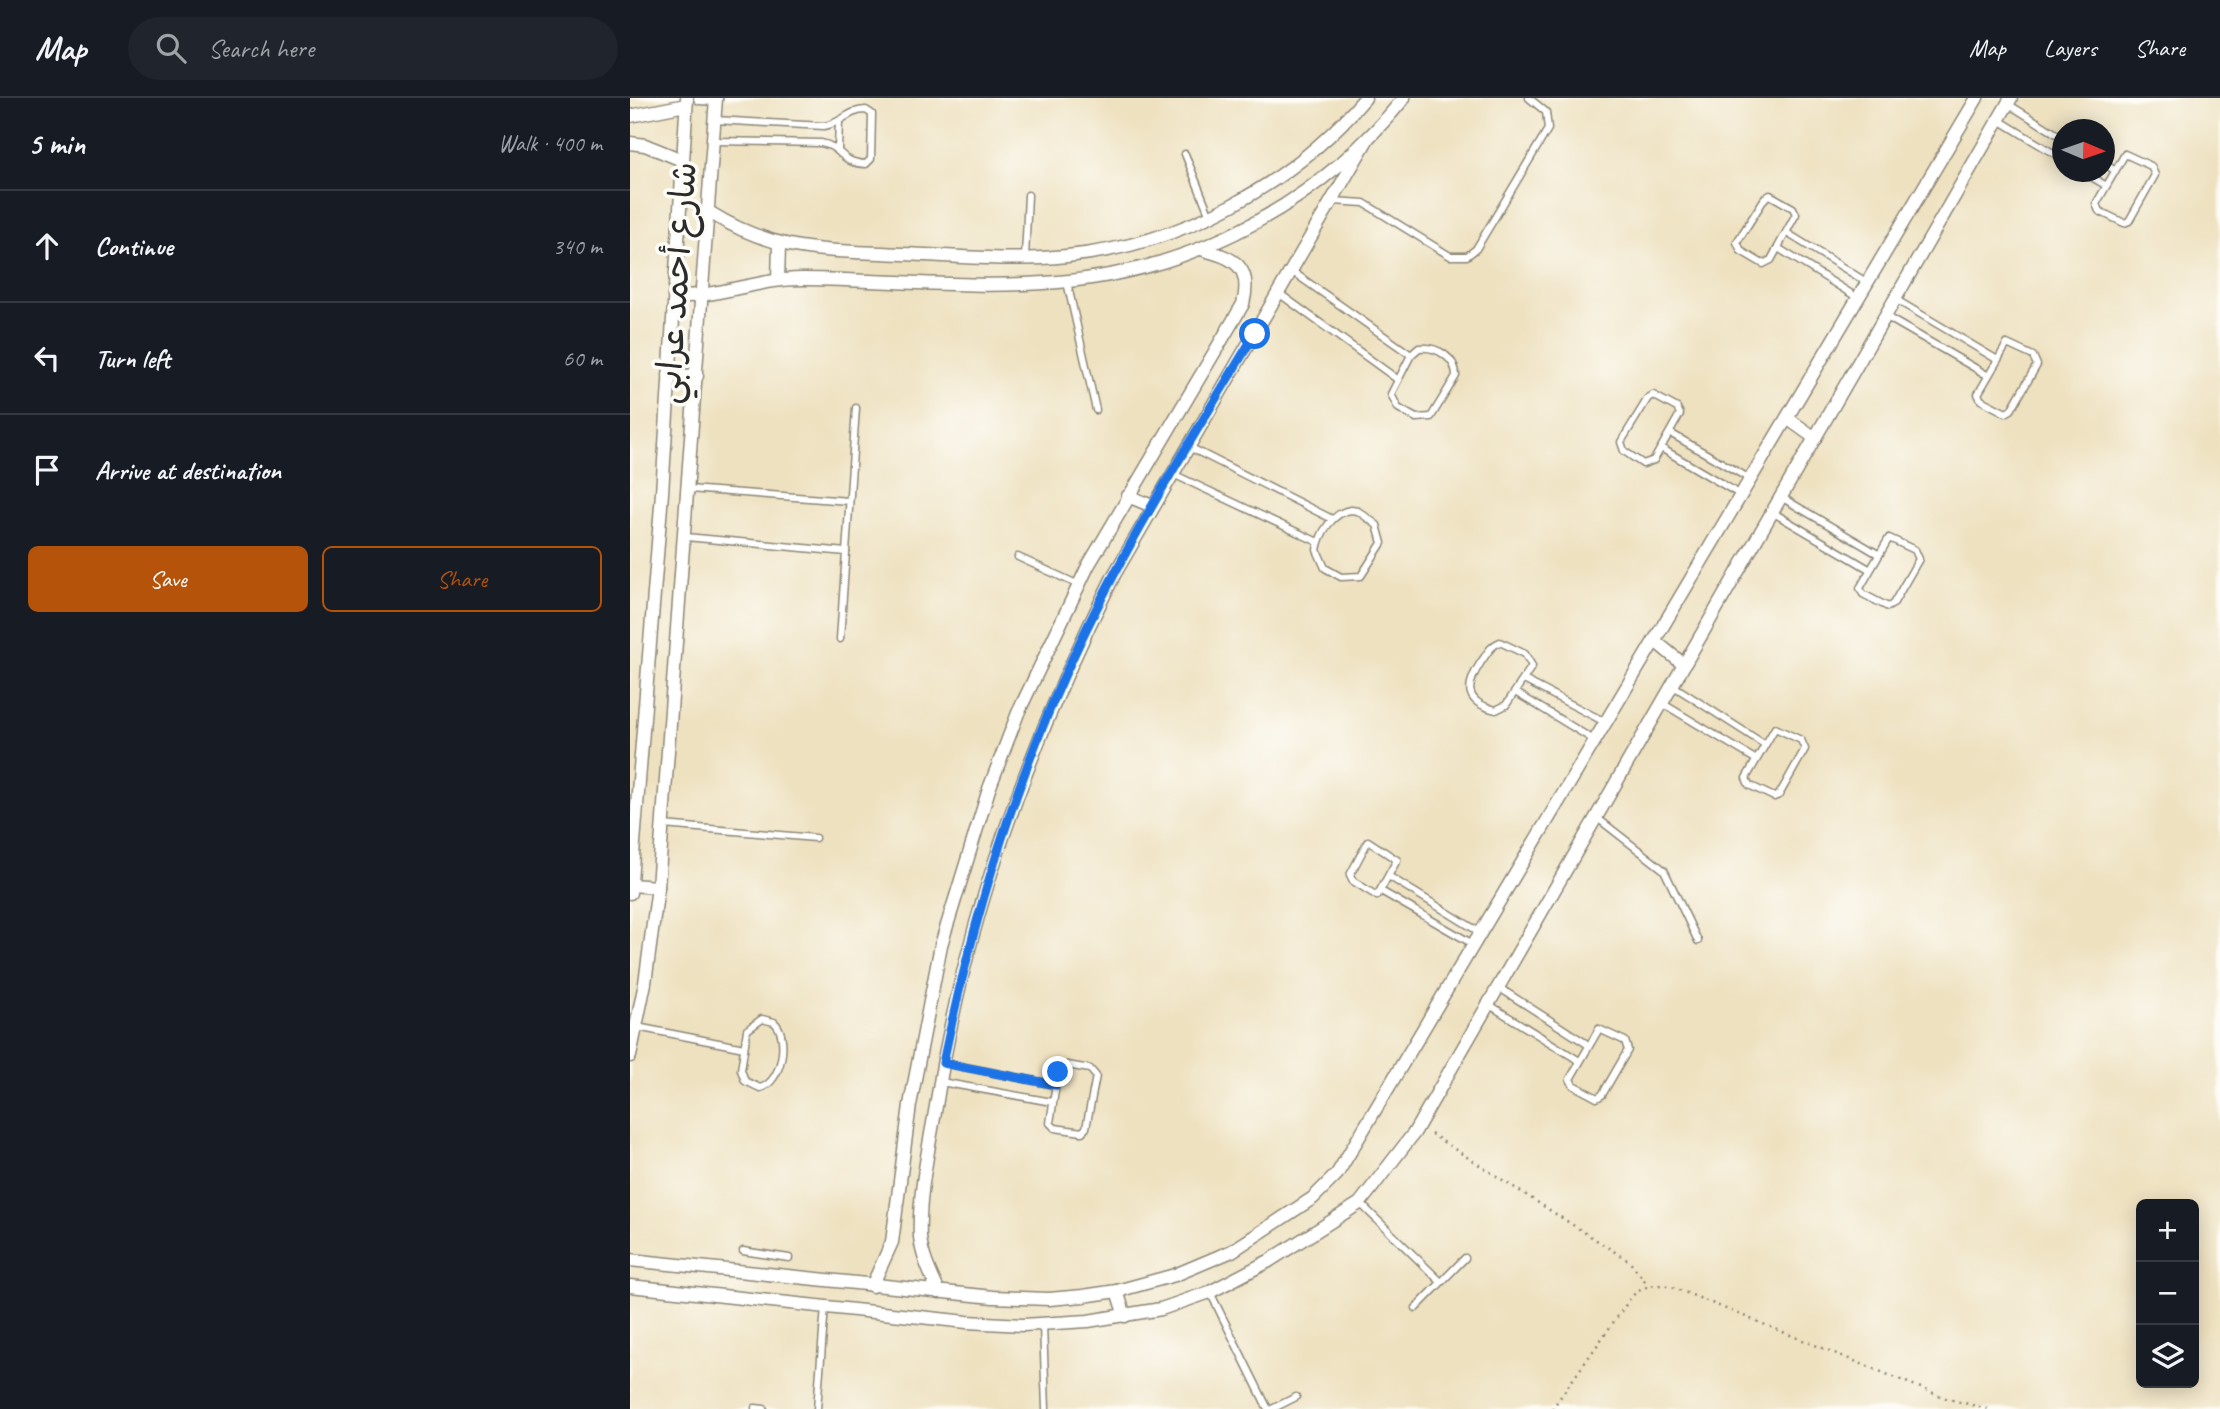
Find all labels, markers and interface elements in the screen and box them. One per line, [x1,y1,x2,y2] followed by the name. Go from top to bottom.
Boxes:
[128,17,618,80] search box
[35,27,86,69] text: Map
[152,29,190,67] icon: search
[208,32,314,65] text: Search here
[1969,33,2006,63] text: Map
[2044,33,2097,63] text: Layers
[2135,33,2185,63] text: Share
[2052,119,2115,182] north arrow
[28,125,85,163] text: 5 min
[498,129,602,158] text: Walk · 400 m
[645,160,715,406] street label: شارع أحمد عرابي
[28,227,66,265] icon: ahead
[95,230,173,263] text: Continue
[553,232,602,261] text: 340 m
[1239,318,1270,349] route start
[28,339,66,377] icon: left
[95,342,170,375] text: Turn left
[563,344,602,373] text: 60 m
[28,451,66,489] icon: arrive
[95,454,281,487] text: Arrive at destination
[28,546,308,612] button: Save
[322,546,602,612] button: Share
[1042,1056,1073,1087] route end
[2136,1199,2199,1388] map controls
[2136,1199,2199,1262] button: +
[2136,1262,2199,1325] button: −
[2136,1325,2199,1388] button: layers

